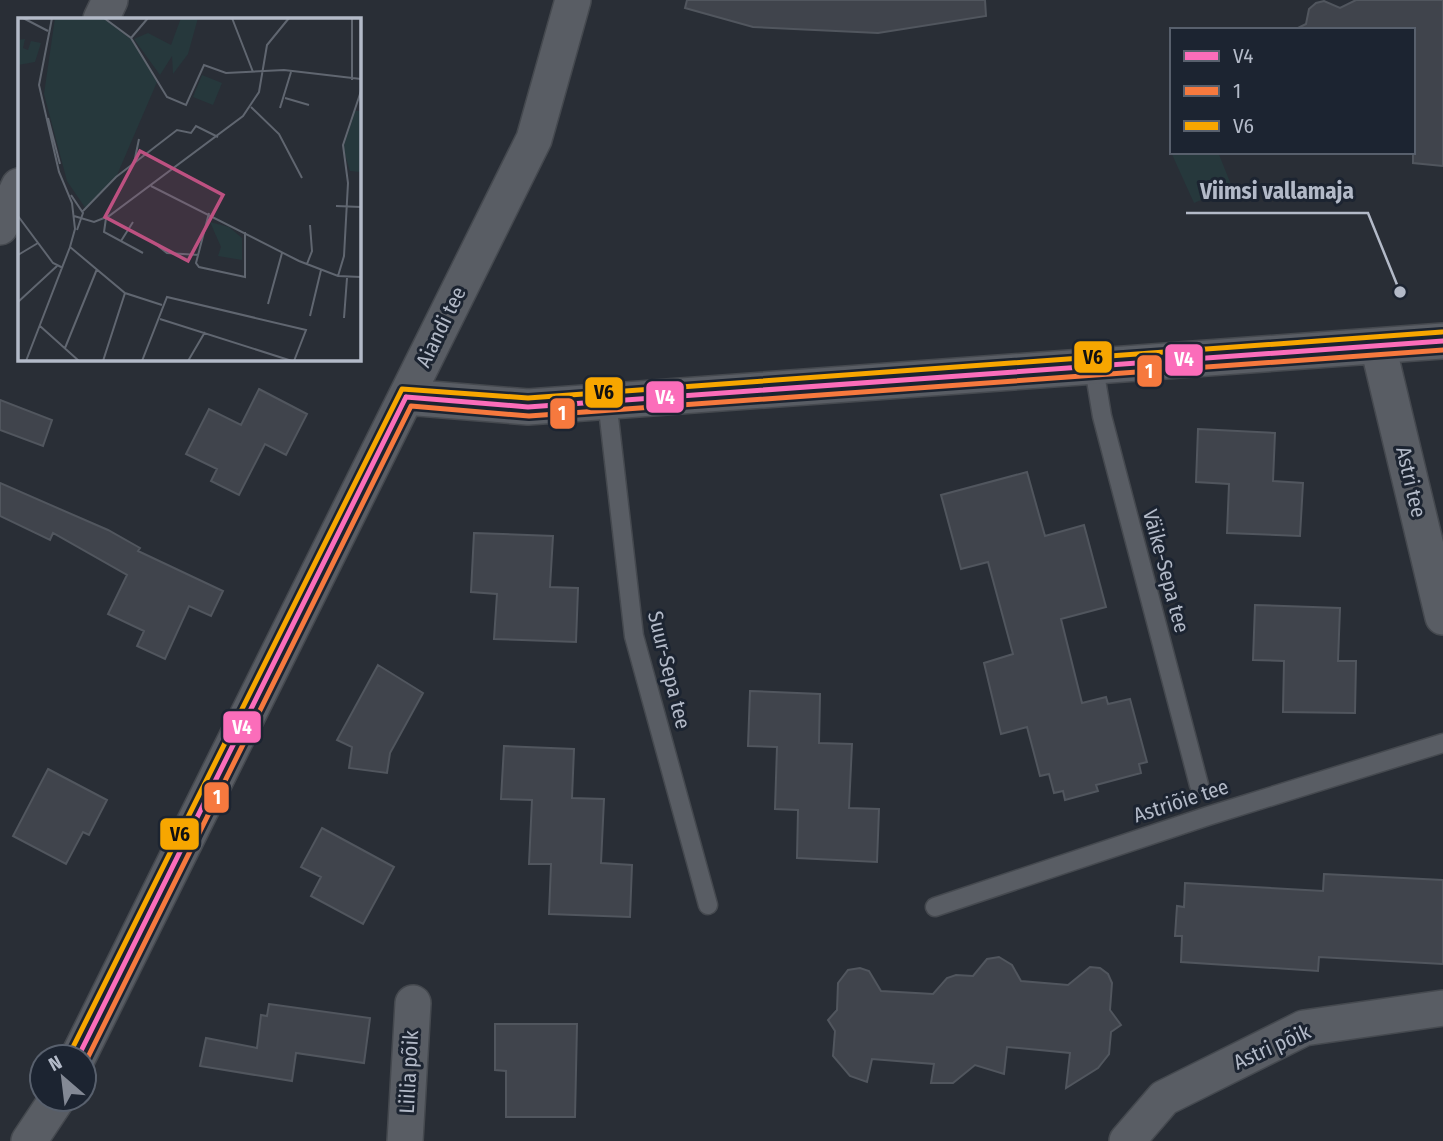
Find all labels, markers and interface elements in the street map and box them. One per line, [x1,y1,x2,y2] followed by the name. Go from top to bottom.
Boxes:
[18,18,360,360] inset map
[1170,28,1415,154] legend
[1233,43,1253,69] text: V4
[1233,78,1241,104] text: 1
[1233,113,1254,139] text: V6
[1186,169,1368,213] callout: Viimsi vallamaja
[1199,177,1354,205] text: Viimsi vallamaja
[410,282,472,372] street label: Aiandi tee
[1073,340,1113,374] line badge: V6
[1164,343,1204,377] line badge: V4
[1082,346,1103,369] text: V6
[1173,348,1194,371] text: V4
[1136,354,1163,388] line badge: 1
[1145,360,1153,383] text: 1
[584,376,624,409] line badge: V6
[645,380,685,414] line badge: V4
[593,381,614,404] text: V6
[654,386,675,409] text: V4
[549,397,576,430] line badge: 1
[558,402,566,425] text: 1
[1390,444,1432,520] street label: Astri tee
[1137,506,1195,636] street label: Väike-Sepa tee
[642,609,696,731] street label: Suur-Sepa tee
[222,710,262,744] line badge: V4
[231,716,252,739] text: V4
[1130,773,1232,829] street label: Astriõie tee
[203,781,230,814] line badge: 1
[213,786,221,809] text: 1
[159,817,200,851] line badge: V6
[169,823,190,846] text: V6
[1229,1018,1315,1075] street label: Astri põik
[394,1030,424,1114] street label: Liilia põik
[28,1043,98,1113] north arrow
[45,1051,66,1076] text: N

